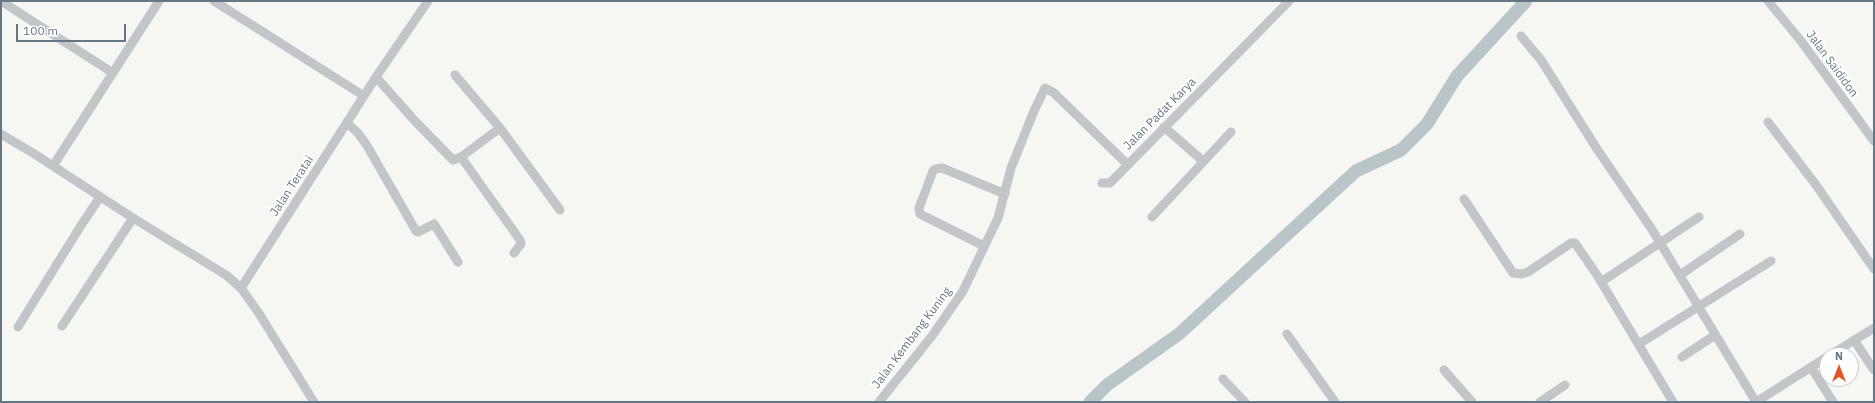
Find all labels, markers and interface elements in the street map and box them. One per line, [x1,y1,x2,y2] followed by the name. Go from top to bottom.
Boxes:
[18,16,128,42] scale bar
[23,23,58,38] text: 100 m
[1803,28,1861,100] street label: Jalan Saididon
[1121,75,1199,153] street label: Jalan Padat Karya
[267,153,317,219] street label: Jalan Teratai
[869,285,955,391] street label: Jalan Kembang Kuning
[1819,347,1859,387] north arrow
[1835,349,1843,363] text: N

